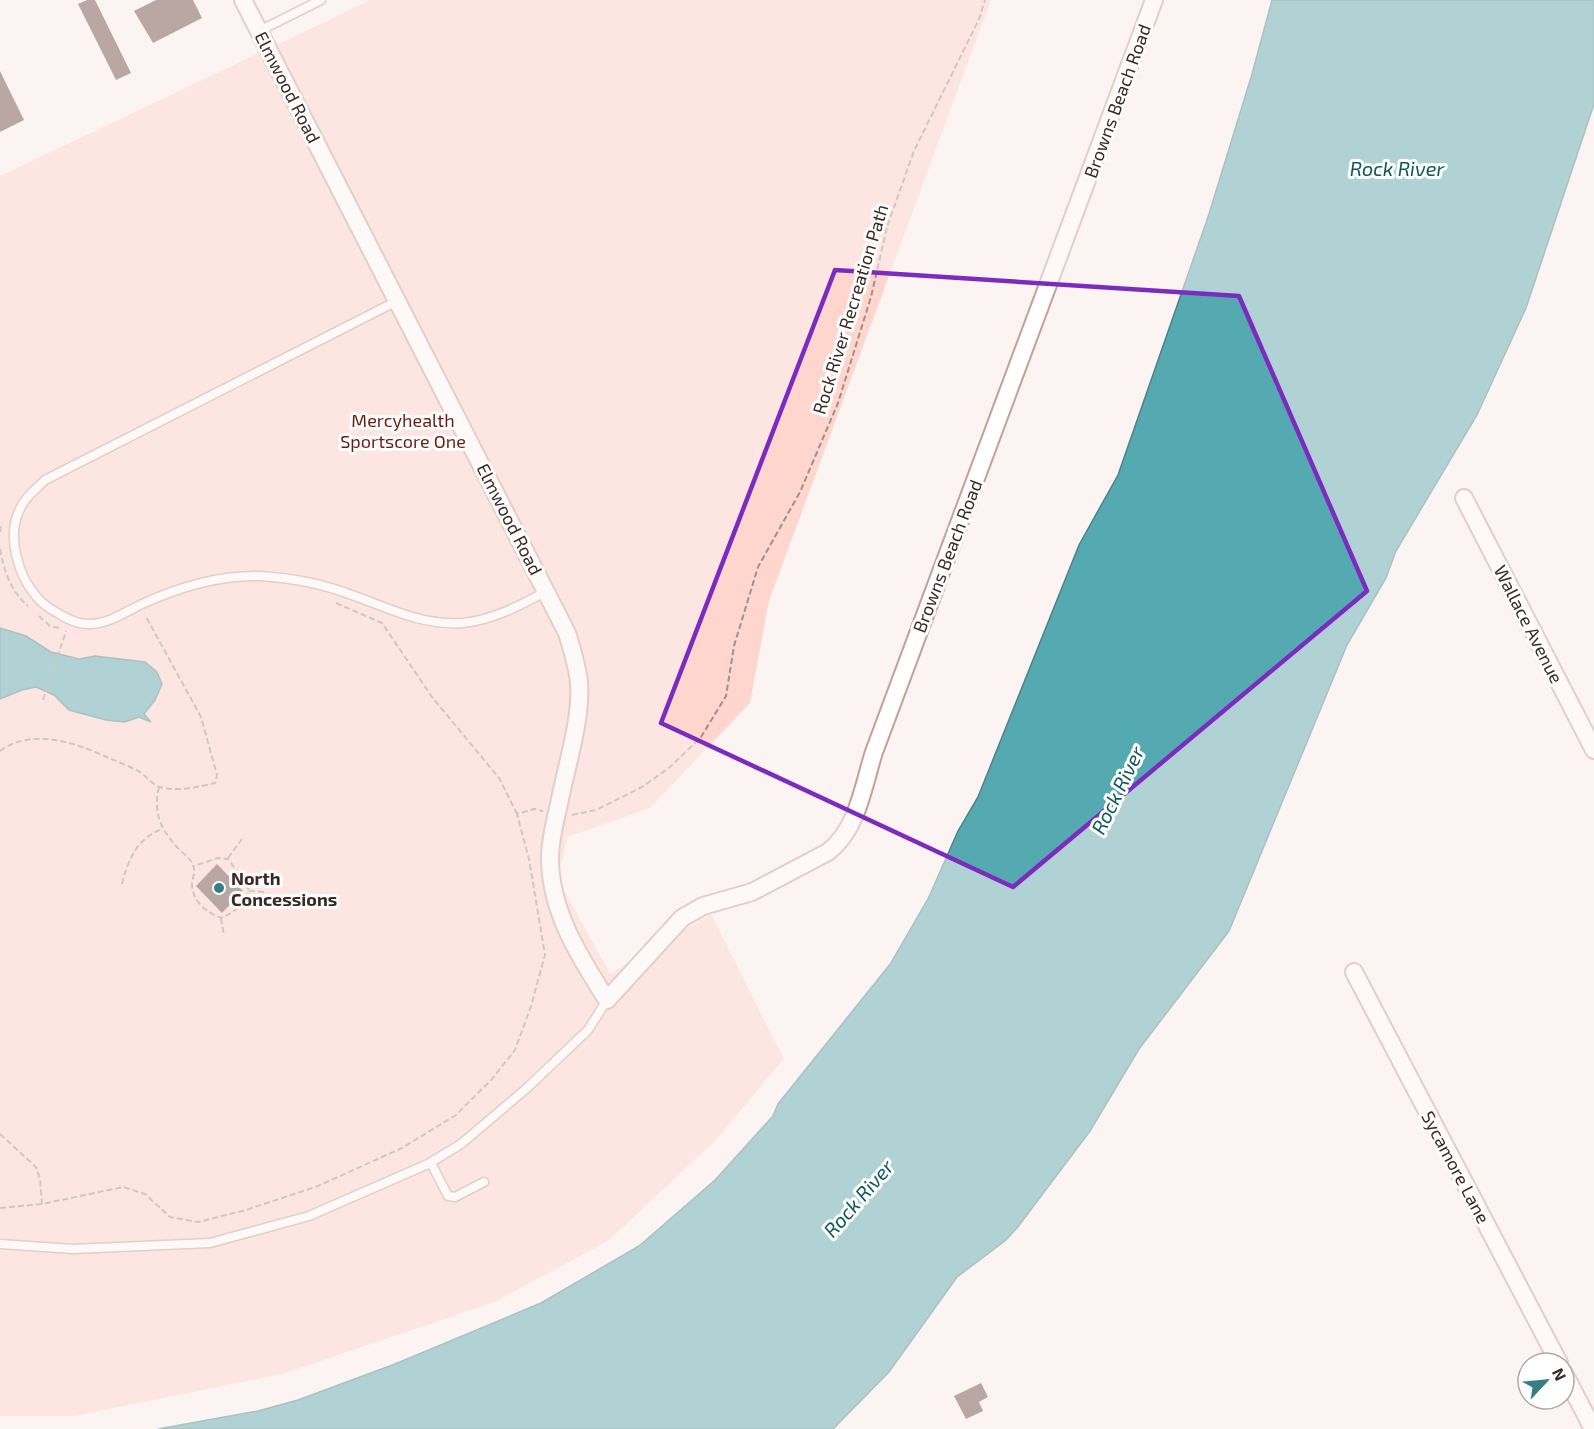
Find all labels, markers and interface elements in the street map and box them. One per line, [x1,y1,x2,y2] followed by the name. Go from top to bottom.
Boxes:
[1079,21,1155,181] street label: Browns Beach Road
[250,28,326,146] street label: Elmwood Road
[1350,156,1445,180] water label: Rock River
[808,201,892,417] street label: Rock River Recreation Path
[340,409,466,452] park label: Mercyhealth Sportscore One
[472,460,548,578] street label: Elmwood Road
[908,476,986,636] street label: Browns Beach Road
[1490,561,1568,687] street label: Wallace Avenue
[1085,741,1149,838] water label: Rock River
[231,867,337,910] place label: North Concessions
[212,881,226,895] marker: North Concessions
[1417,1107,1495,1227] street label: Sycamore Lane
[818,1154,899,1242] water label: Rock River
[1516,1351,1576,1411] north arrow
[1549,1365,1571,1384] text: N

